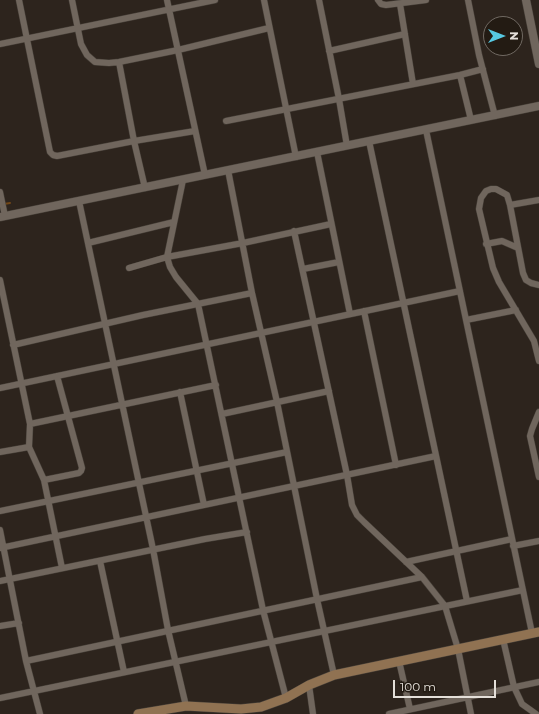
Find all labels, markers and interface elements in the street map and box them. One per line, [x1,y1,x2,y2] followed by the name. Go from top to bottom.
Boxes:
[483,16,523,56] north arrow
[507,32,521,40] text: N
[395,672,498,698] scale bar
[400,679,436,694] text: 100 m

